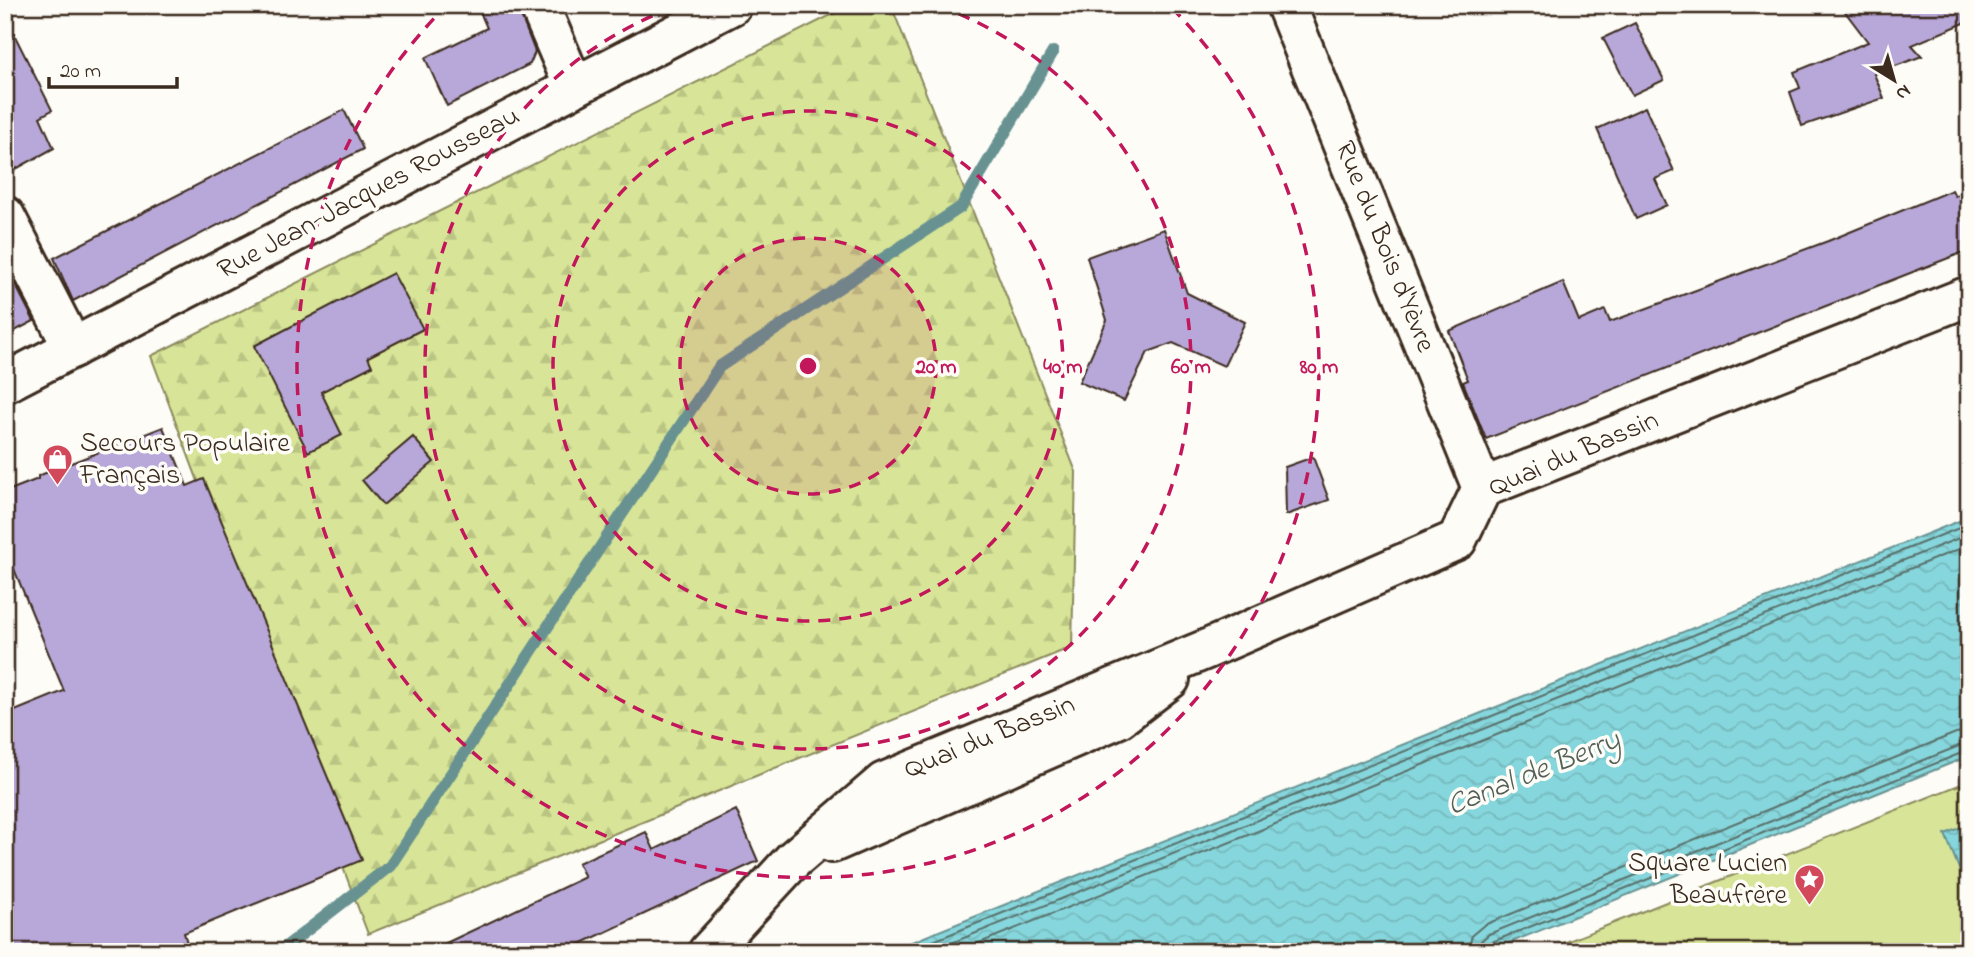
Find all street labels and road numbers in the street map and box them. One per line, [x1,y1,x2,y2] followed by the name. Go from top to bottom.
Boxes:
[210,97,528,291] street label: Rue Jean-Jacques Rousseau
[1323,135,1445,359] street label: Rue du Bois d'Yèvre
[1483,401,1665,509] street label: Quai du Bassin
[898,685,1082,791] street label: Quai du Bassin

